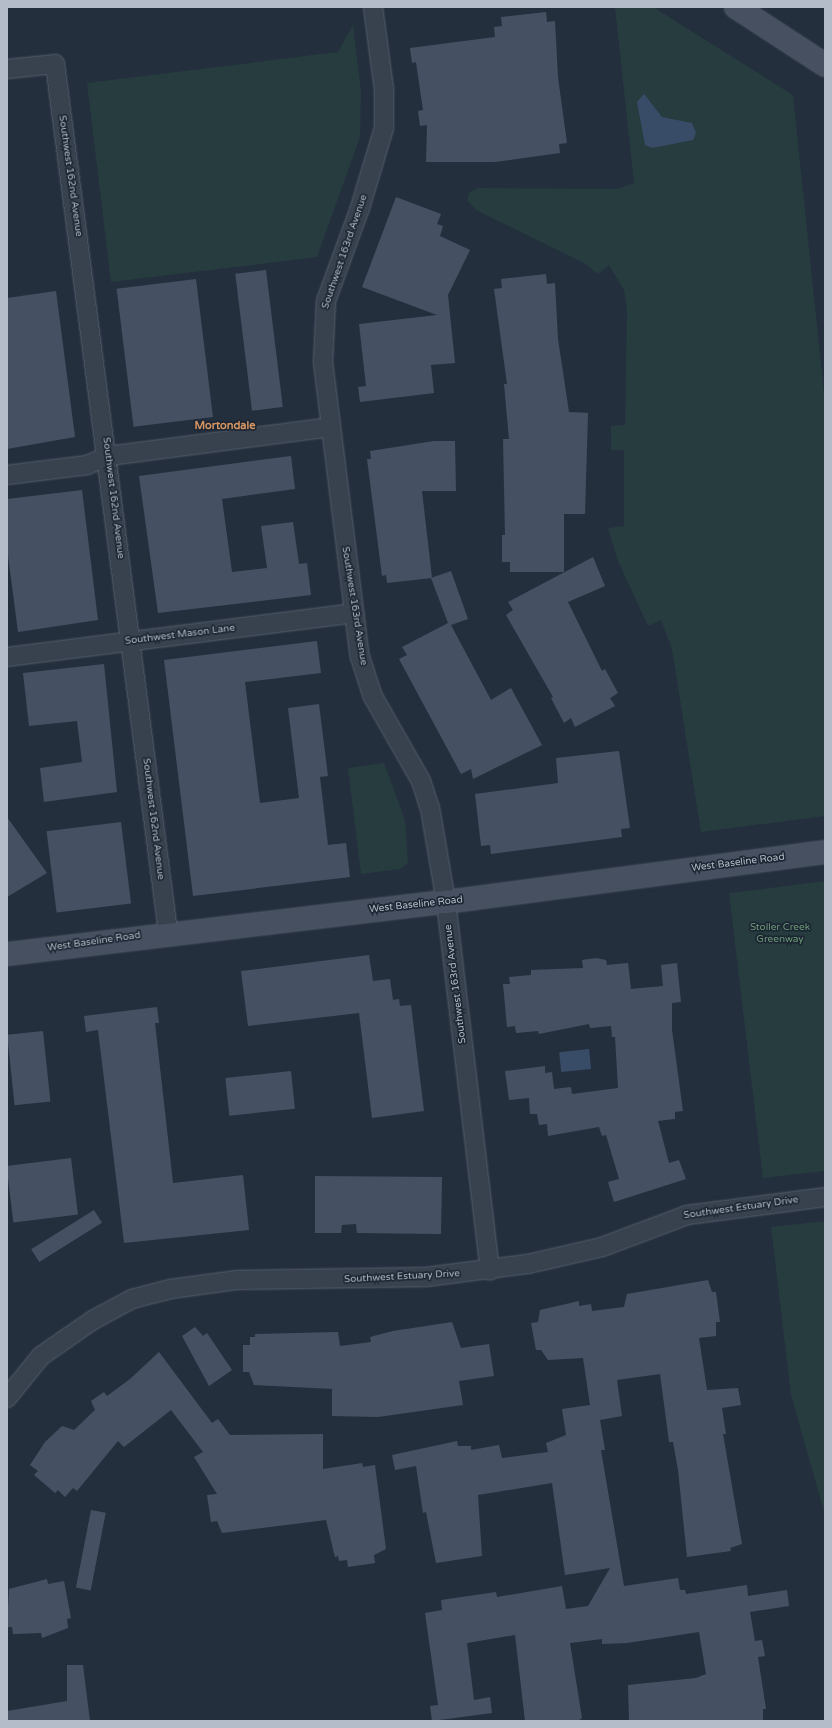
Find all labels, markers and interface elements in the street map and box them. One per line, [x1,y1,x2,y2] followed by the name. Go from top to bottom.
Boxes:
[56,115,84,237] street label: Southwest 162nd Avenue
[320,193,370,311] street label: Southwest 163rd Avenue
[195,419,255,433] district label: Mortondale
[100,436,126,560] street label: Southwest 162nd Avenue
[339,546,369,666] street label: Southwest 163rd Avenue
[124,622,236,648] street label: Southwest Mason Lane
[140,757,166,881] street label: Southwest 162nd Avenue
[691,851,785,875] street label: West Baseline Road
[369,894,463,916] street label: West Baseline Road
[750,921,810,944] park label: Stoller Creek Greenway
[443,924,469,1044] street label: Southwest 163rd Avenue
[47,930,141,954] street label: West Baseline Road
[683,1194,799,1222] street label: Southwest Estuary Drive
[344,1268,460,1286] street label: Southwest Estuary Drive

